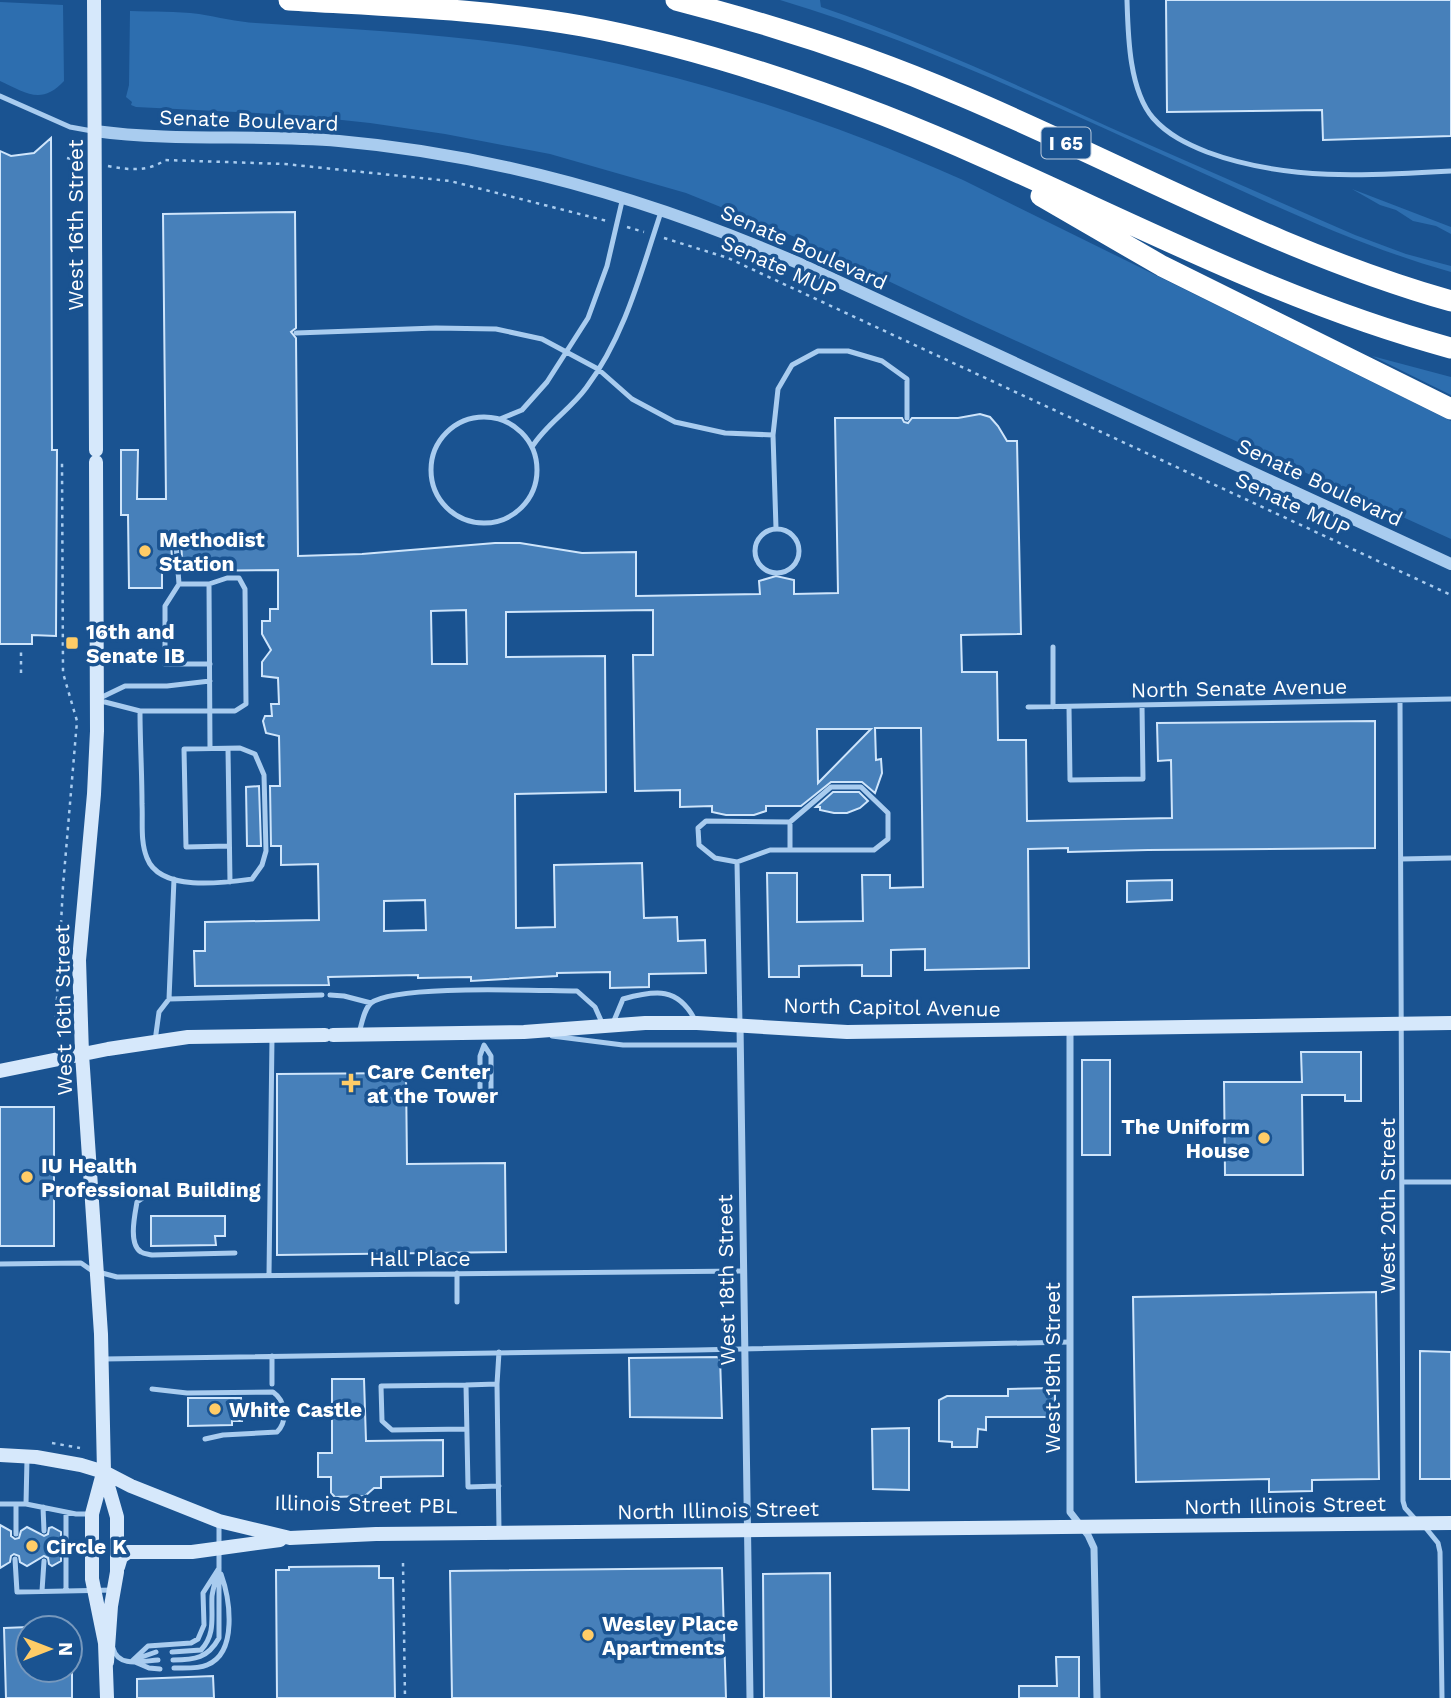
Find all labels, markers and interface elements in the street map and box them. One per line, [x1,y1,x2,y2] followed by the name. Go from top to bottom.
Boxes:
[159,104,339,136] street label: Senate Boulevard
[1042,127,1090,158] road number: I 65
[63,139,88,311] street label: West 16th Street
[717,199,891,295] street label: Senate Boulevard
[717,229,841,303] street label: Senate MUP
[1233,433,1407,531] street label: Senate Boulevard
[1232,467,1354,541] street label: Senate MUP
[159,527,265,576] place label: Methodist Station
[137,543,153,559] marker: Methodist Station
[86,619,185,668] place label: 16th and Senate IB
[64,635,80,651] marker: 16th and Senate IB
[1131,674,1347,702] street label: North Senate Avenue
[49,924,77,1096] street label: West 16th Street
[783,993,1001,1021] street label: North Capitol Avenue
[367,1059,498,1108] place label: Care Center at the Tower
[341,1073,361,1093] marker: Care Center at the Tower
[1121,1114,1250,1163] place label: The Uniform House
[1375,1118,1400,1294] street label: West 20th Street
[1256,1130,1272,1146] marker: The Uniform House
[41,1153,261,1202] place label: IU Health Professional Building
[19,1169,35,1185] marker: IU Health Professional Building
[712,1194,740,1366] street label: West 18th Street
[369,1246,471,1271] street label: Hall Place
[1040,1282,1065,1454] street label: West 19th Street
[229,1397,362,1422] place label: White Castle
[207,1401,223,1417] marker: White Castle
[274,1490,458,1518] street label: Illinois Street PBL
[1184,1491,1386,1519] street label: North Illinois Street
[617,1496,819,1524] street label: North Illinois Street
[46,1534,127,1559] place label: Circle K
[24,1538,40,1554] marker: Circle K
[602,1611,738,1660] place label: Wesley Place Apartments
[14,1614,84,1684] north arrow
[580,1627,596,1643] marker: Wesley Place Apartments
[54,1642,77,1656] text: N

